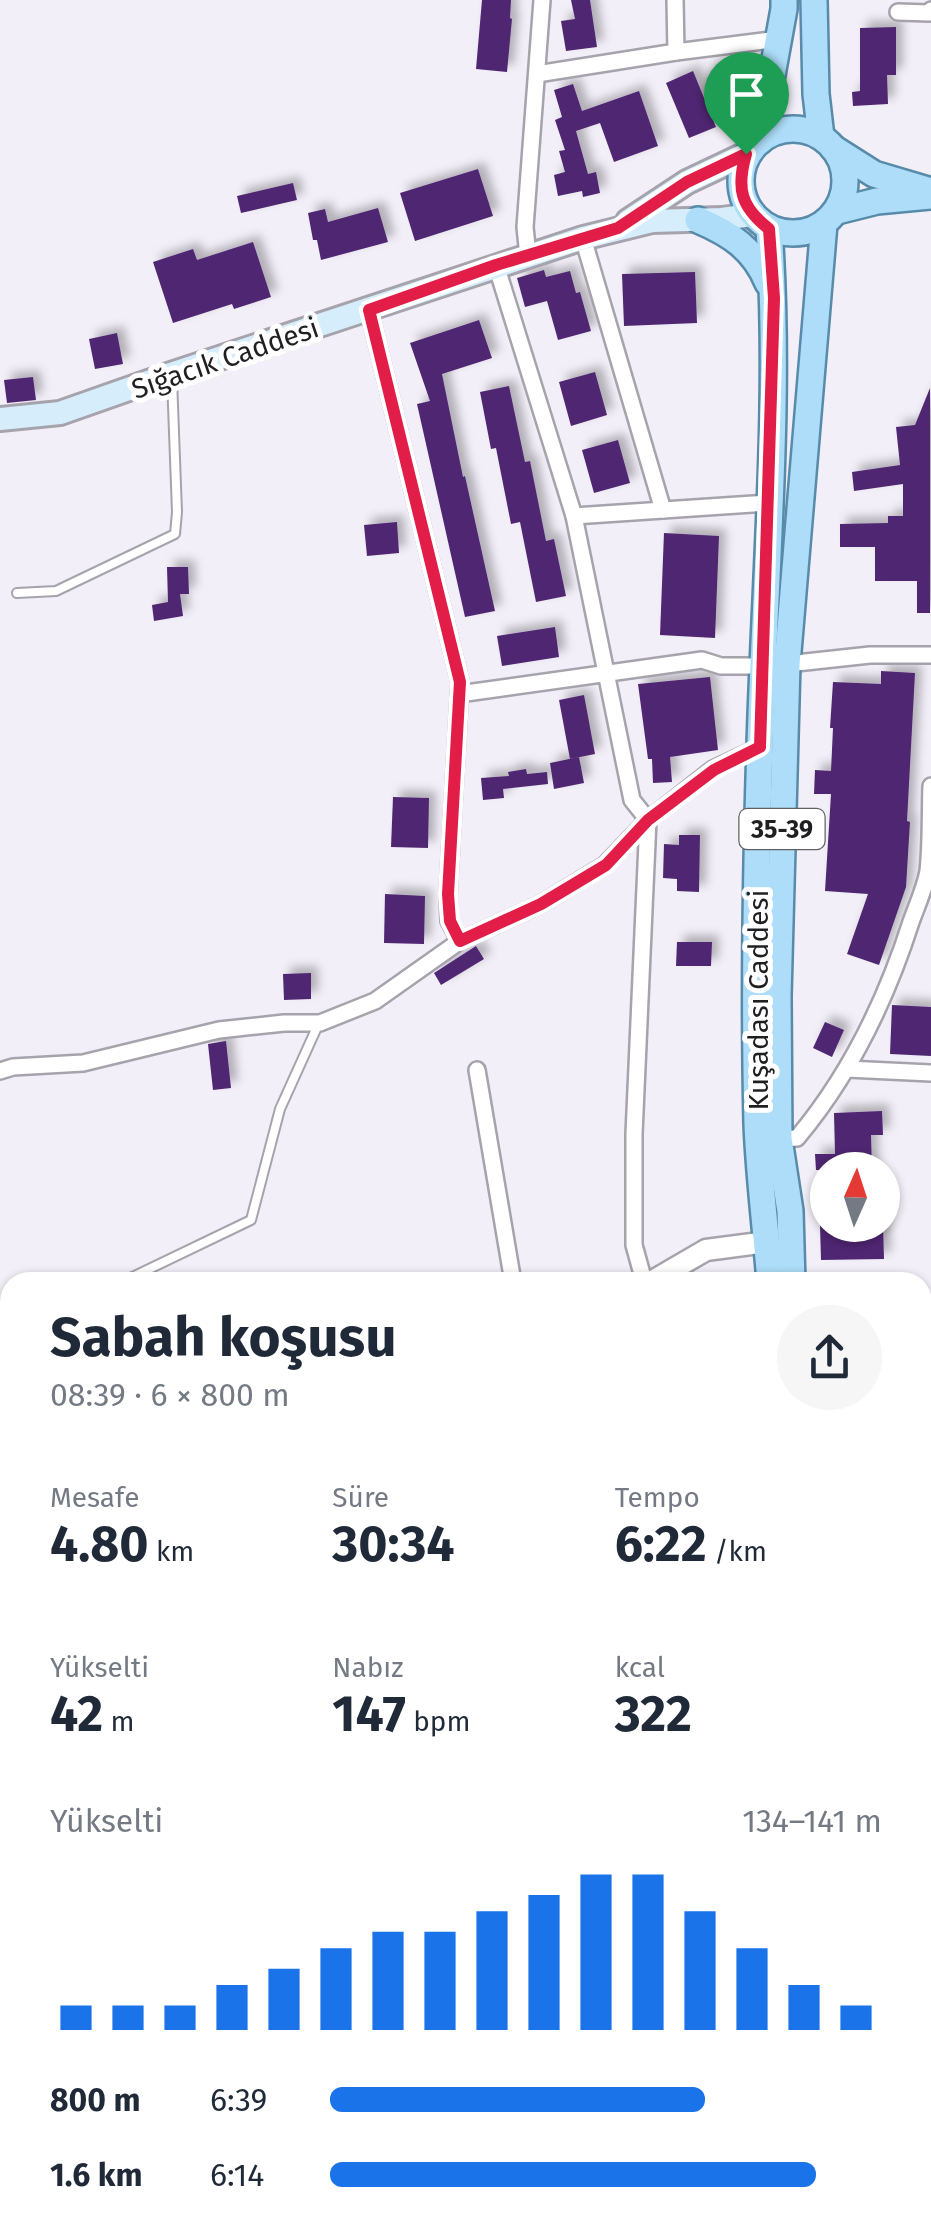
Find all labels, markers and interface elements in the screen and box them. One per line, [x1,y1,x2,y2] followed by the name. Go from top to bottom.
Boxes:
[704,52,789,155] pin
[719,67,774,122] icon: arrive
[127,311,323,406] street label: Sığacık Caddesi
[740,809,824,849] road number: 35-39
[742,889,775,1111] street label: Kuşadası Caddesi
[810,1152,900,1242] north arrow
[810,1152,900,1242] map controls
[50,1305,397,1371] text: Sabah koşusu
[777,1305,882,1410] button: share
[50,1376,290,1414] text: 08:39 · 6 × 800 m
[50,1481,139,1514] text: Mesafe
[332,1481,389,1514] text: Süre
[615,1481,700,1514] text: Tempo
[50,1514,149,1574] text: 4.80
[332,1514,455,1574] text: 30:34
[615,1514,707,1574] text: 6:22
[149,1535,194,1568] text: km
[707,1535,767,1568] text: /km
[50,1651,149,1684] text: Yükselti
[332,1651,403,1684] text: Nabız
[615,1651,665,1684] text: kcal
[50,1684,103,1744] text: 42
[332,1684,406,1744] text: 147
[615,1684,692,1744] text: 322
[103,1705,135,1738] text: m
[406,1705,470,1738] text: bpm
[50,1802,163,1840] text: Yükselti
[742,1802,882,1840] text: 134–141 m
[50,2081,141,2119] text: 800 m
[210,2081,267,2119] text: 6:39
[50,2156,143,2194] text: 1.6 km
[210,2156,264,2194] text: 6:14

